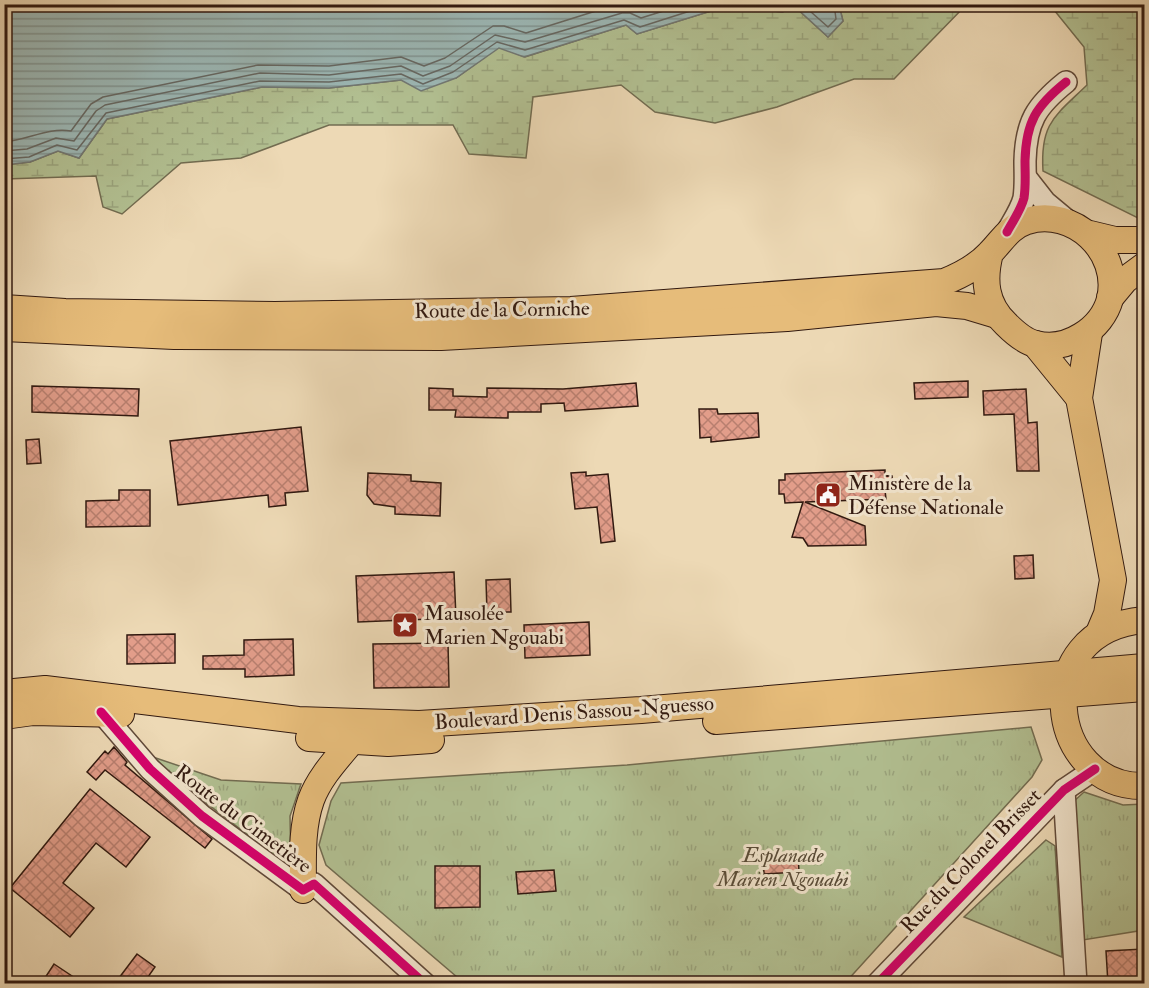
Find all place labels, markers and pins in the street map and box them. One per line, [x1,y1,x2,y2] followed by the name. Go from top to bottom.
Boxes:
[848,470,1004,521] place label: Ministère de la Défense Nationale
[813,480,843,510] public building icon: Ministère de la Défense Nationale
[424,600,565,651] place label: Mausolée Marien Ngouabi
[390,610,420,640] place icon: Mausolée Marien Ngouabi

